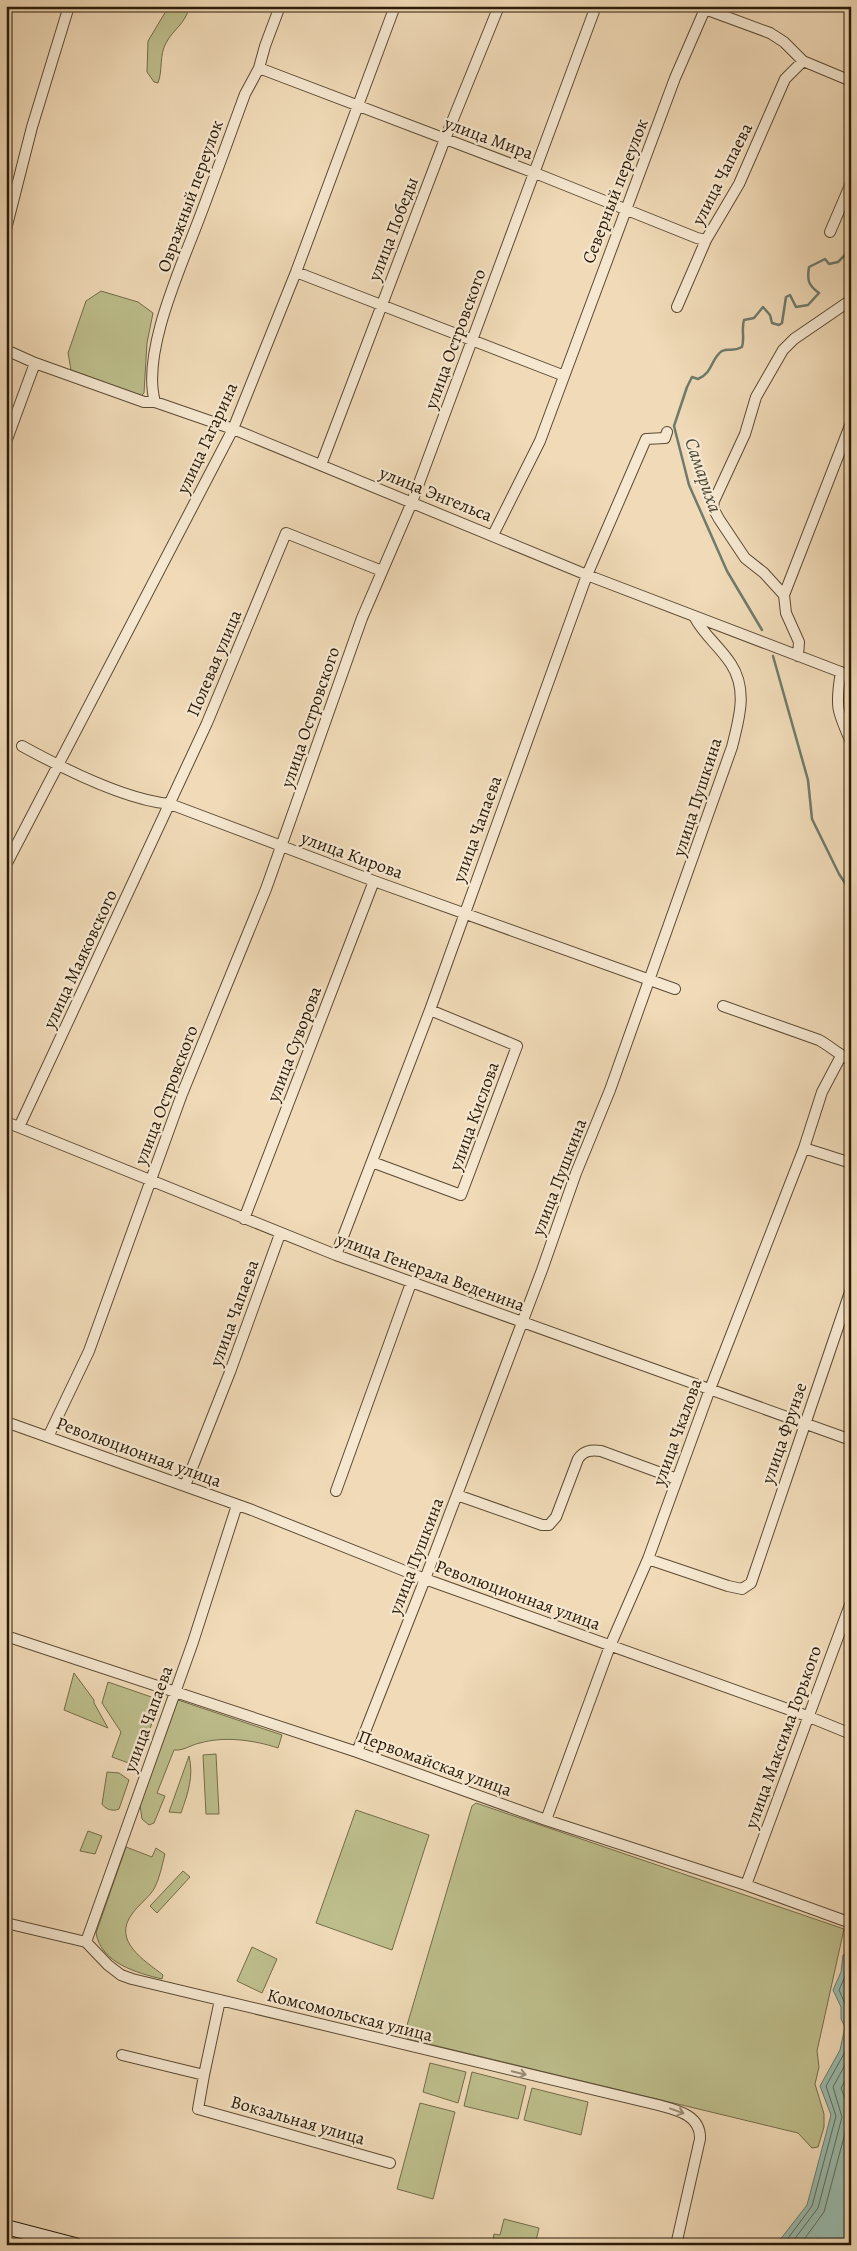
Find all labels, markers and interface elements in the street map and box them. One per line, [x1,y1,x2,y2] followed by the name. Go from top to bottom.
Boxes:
[440,110,537,165] street label: улица Мира
[576,115,654,267] street label: Северный переулок
[151,116,229,276] street label: Овражный переулок
[685,118,758,230] street label: улица Чапаева
[362,174,424,285] street label: улица Победы
[418,266,491,413] street label: улица Островского
[170,378,244,498] street label: улица Гагарина
[678,434,728,516] water label: Самариха
[375,460,497,528] street label: улица Энгельса
[181,605,248,720] street label: Полевая улица
[274,643,345,792] street label: улица Островского
[666,734,728,860] street label: улица Пушкина
[446,772,508,887] street label: улица Чапаева
[297,825,407,885] street label: улица Кирова
[37,886,123,1033] street label: улица Маяковского
[261,982,327,1106] street label: улица Суворова
[128,1022,204,1169] street label: улица Островского
[443,1058,505,1175] street label: улица Кислова
[525,1114,593,1240] street label: улица Пушкина
[333,1226,529,1317] street label: улица Генерала Веденина
[203,1256,265,1371] street label: улица Чапаева
[646,1374,708,1490] street label: улица Чкалова
[755,1379,813,1488] street label: улица Фрунзе
[53,1411,226,1493] street label: Революционная улица
[382,1493,450,1619] street label: улица Пушкина
[432,1554,605,1636] street label: Революционная улица
[738,1642,827,1833] street label: улица Максима Горького
[117,1662,179,1777] street label: улица Чапаева
[355,1724,516,1802] street label: Первомайская улица
[265,1983,436,2047] street label: Комсомольская улица
[511,2068,527,2078] one-way arrow
[228,2089,369,2151] street label: Вокзальная улица
[669,2107,684,2116] one-way arrow

